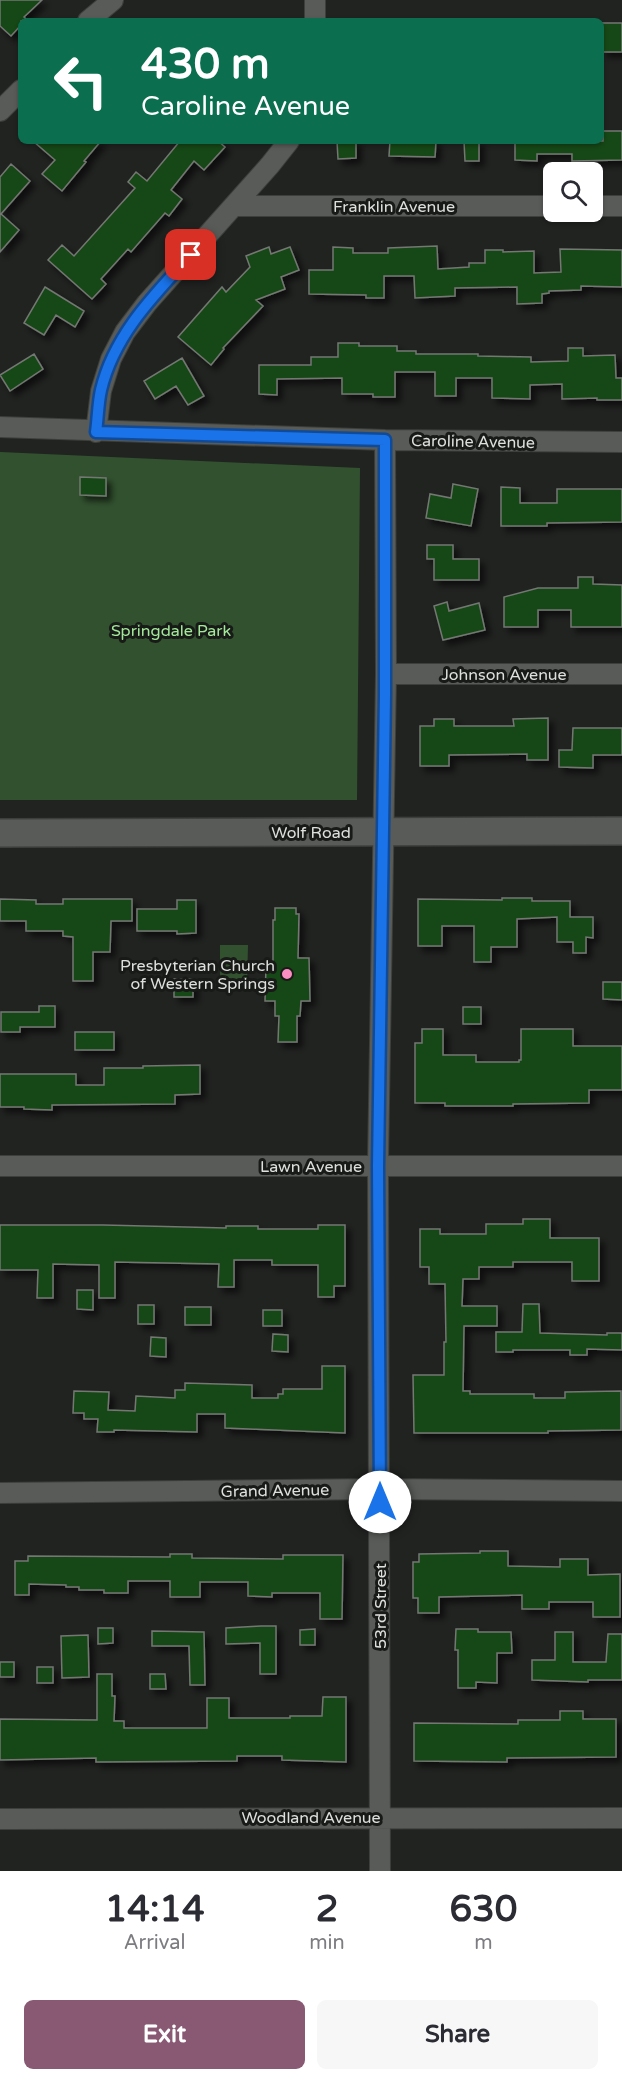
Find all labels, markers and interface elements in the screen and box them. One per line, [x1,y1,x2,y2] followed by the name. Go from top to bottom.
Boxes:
[141,39,270,90] text: 430 m
[42,42,120,120] icon: left
[141,90,350,123] text: Caroline Avenue
[543,162,603,222] map controls
[543,162,603,222] button: search
[333,197,455,217] street label: Franklin Avenue
[165,229,216,280] pin
[174,238,207,271] icon: arrive
[411,431,535,453] street label: Caroline Avenue
[111,621,231,641] park label: Springdale Park
[441,665,567,685] street label: Johnson Avenue
[271,823,351,843] street label: Wolf Road
[120,956,275,994] place label: Presbyterian Church of Western Springs
[280,967,294,981] marker: Presbyterian Church of Western Springs
[260,1157,362,1177] street label: Lawn Avenue
[348,1470,412,1534] position arrow
[221,1480,329,1502] street label: Grand Avenue
[371,1563,391,1649] street label: 53rd Street
[241,1808,381,1828] street label: Woodland Avenue
[105,1888,205,1931] text: 14:14
[316,1888,338,1931] text: 2
[449,1888,517,1931] text: 630
[124,1931,186,1955] text: Arrival
[309,1931,345,1955] text: min
[474,1931,493,1955] text: m
[24,2000,305,2069] button: Exit
[317,2000,598,2069] button: Share

